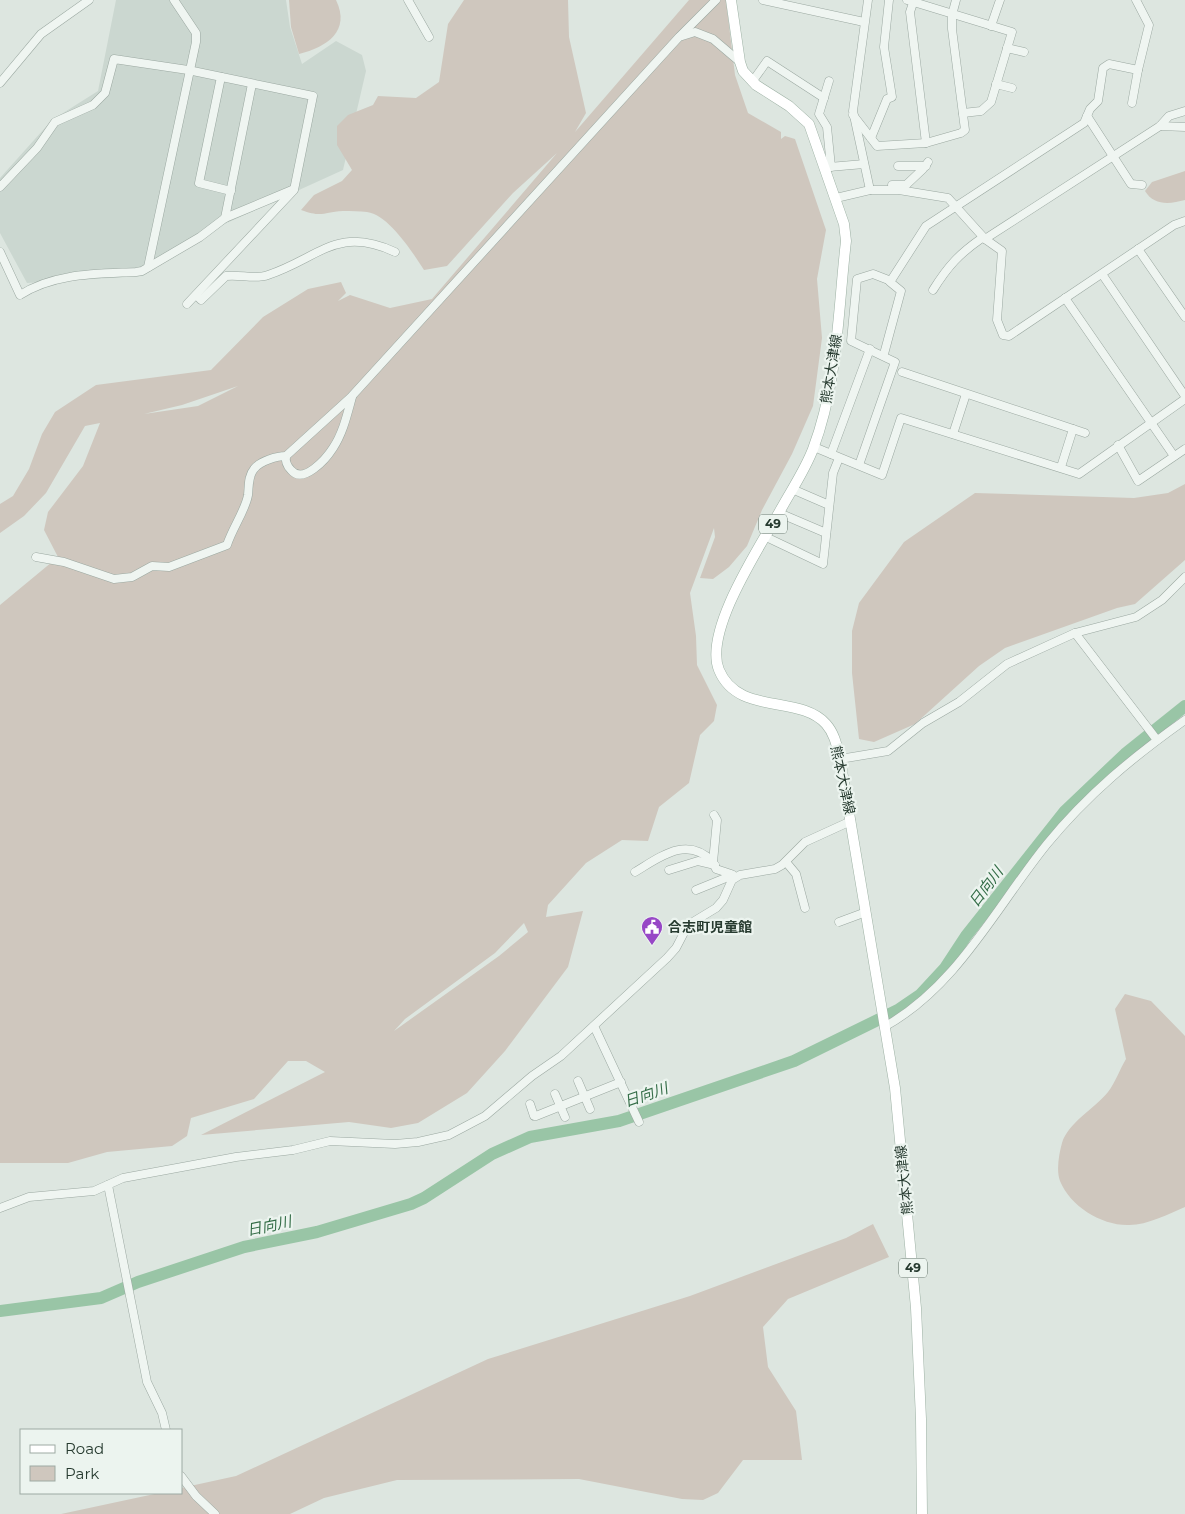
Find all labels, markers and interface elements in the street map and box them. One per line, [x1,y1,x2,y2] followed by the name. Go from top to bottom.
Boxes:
[817,333,845,405] street label: 熊本大津線
[759,514,787,534] road number: 49
[827,744,859,816] street label: 熊本大津線
[964,861,1008,910] water label: 日向川
[640,915,664,946] public building icon: 合志町児童館
[668,918,752,936] place label: 合志町児童館
[621,1078,672,1111] water label: 日向川
[891,1144,917,1216] street label: 熊本大津線
[245,1211,295,1239] water label: 日向川
[899,1258,927,1278] road number: 49
[20,1429,182,1494] legend
[65,1439,104,1458] text: Road
[65,1464,99,1483] text: Park

